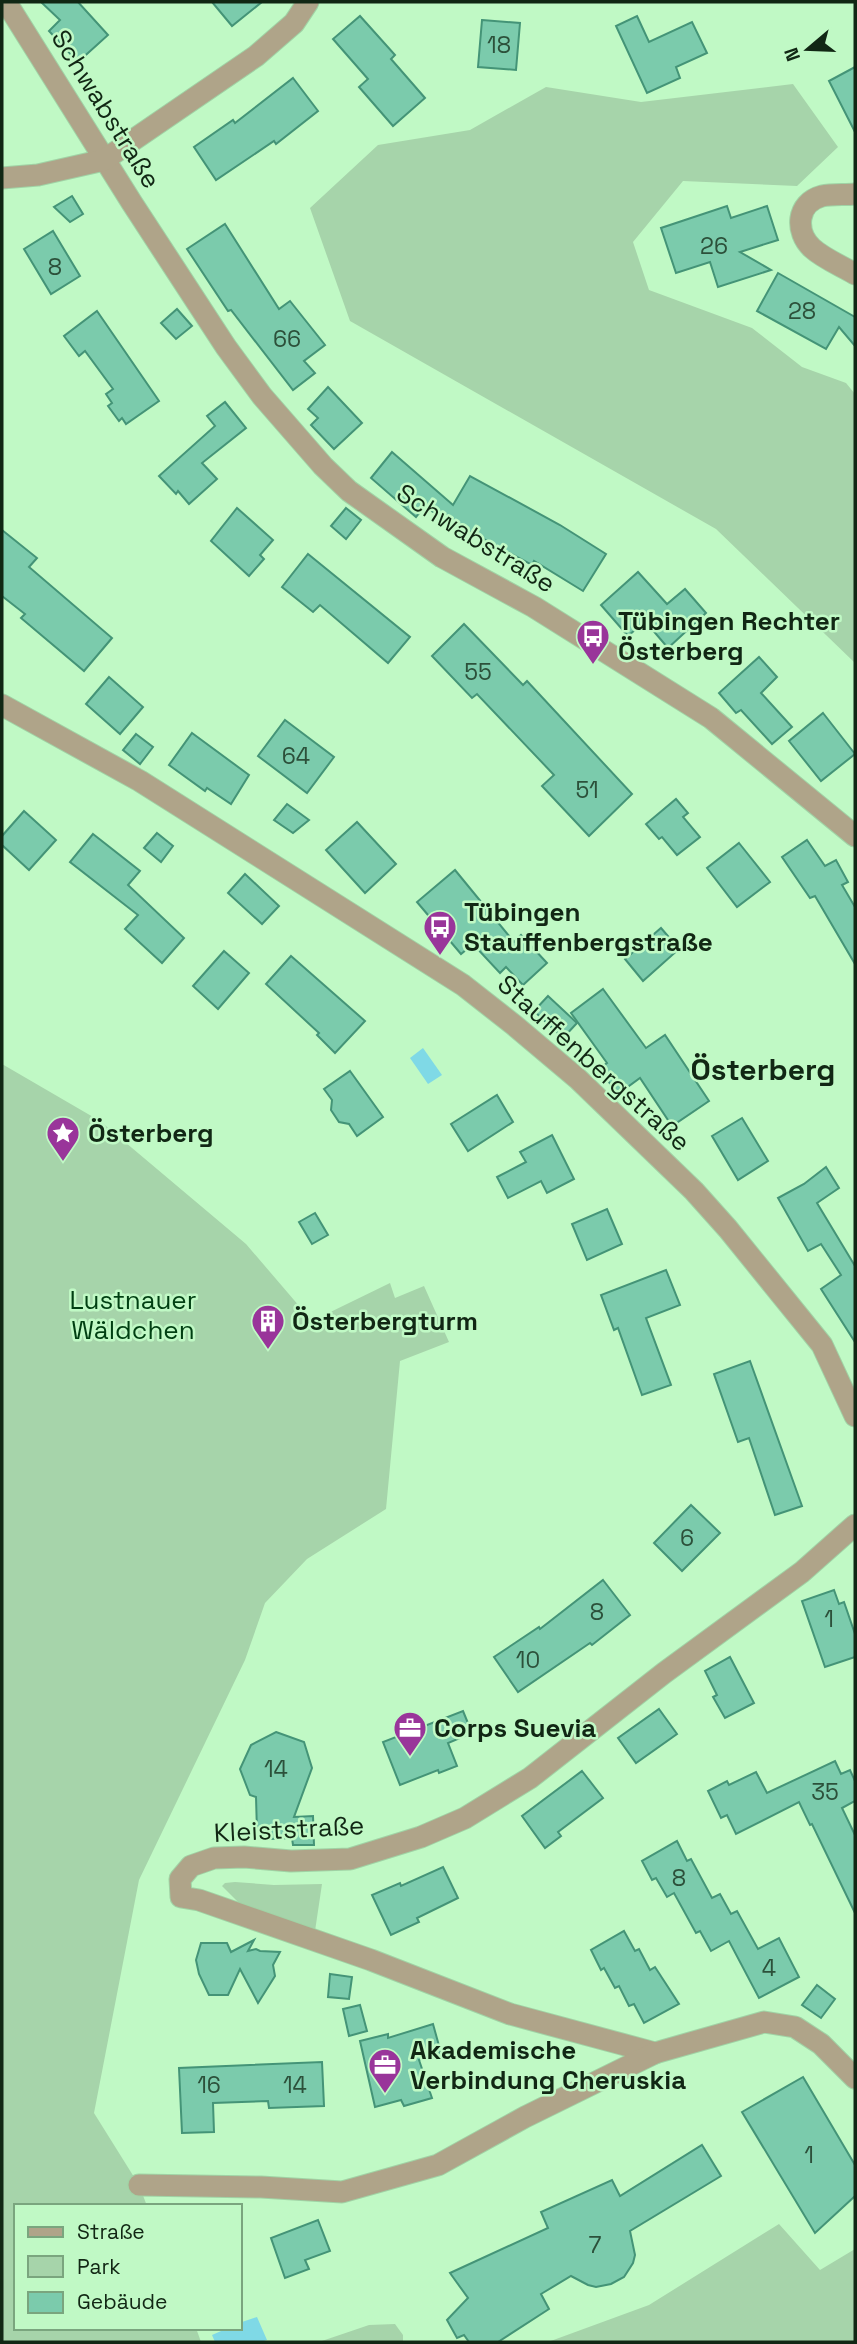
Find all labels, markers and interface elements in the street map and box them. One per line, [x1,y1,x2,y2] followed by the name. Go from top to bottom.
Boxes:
[773,14,843,84] north arrow
[44,23,168,195] street label: Schwabstraße
[487,30,511,60] house number: 18
[779,44,806,64] text: N
[700,231,728,261] house number: 26
[48,252,62,282] house number: 8
[788,296,816,326] house number: 28
[273,324,301,354] house number: 66
[390,476,562,600] street label: Schwabstraße
[618,604,840,668] place label: Tübingen Rechter Österberg
[574,617,612,666] bus stop icon: Tübingen Rechter Österberg
[464,657,492,687] house number: 55
[282,741,310,771] house number: 64
[575,775,599,805] house number: 51
[464,895,713,959] place label: Tübingen Stauffenbergstraße
[421,908,459,957] bus stop icon: Tübingen Stauffenbergstraße
[490,967,698,1159] street label: Stauffenbergstraße
[691,1050,835,1089] district label: Österberg
[44,1114,82,1163] place icon: Österberg
[88,1116,214,1150] place label: Österberg
[69,1283,197,1347] park label: Lustnauer Wäldchen
[249,1302,287,1351] building icon: Österbergturm
[292,1304,478,1338] place label: Österbergturm
[680,1523,694,1553] house number: 6
[590,1597,604,1627] house number: 8
[824,1604,834,1634] house number: 1
[516,1645,540,1675] house number: 10
[391,1709,429,1758] office icon: Corps Suevia
[434,1711,596,1745] place label: Corps Suevia
[264,1754,288,1784] house number: 14
[811,1777,839,1807] house number: 35
[213,1808,365,1850] street label: Kleiststraße
[672,1863,686,1893] house number: 8
[762,1953,776,1983] house number: 4
[410,2033,686,2097] place label: Akademische Verbindung Cheruskia
[366,2046,404,2095] office icon: Akademische Verbindung Cheruskia
[197,2070,221,2100] house number: 16
[283,2070,307,2100] house number: 14
[804,2140,814,2170] house number: 1
[14,2204,242,2330] legend
[77,2218,145,2245] text: Straße
[589,2230,602,2260] house number: 7
[77,2253,121,2280] text: Park
[77,2288,167,2315] text: Gebäude

